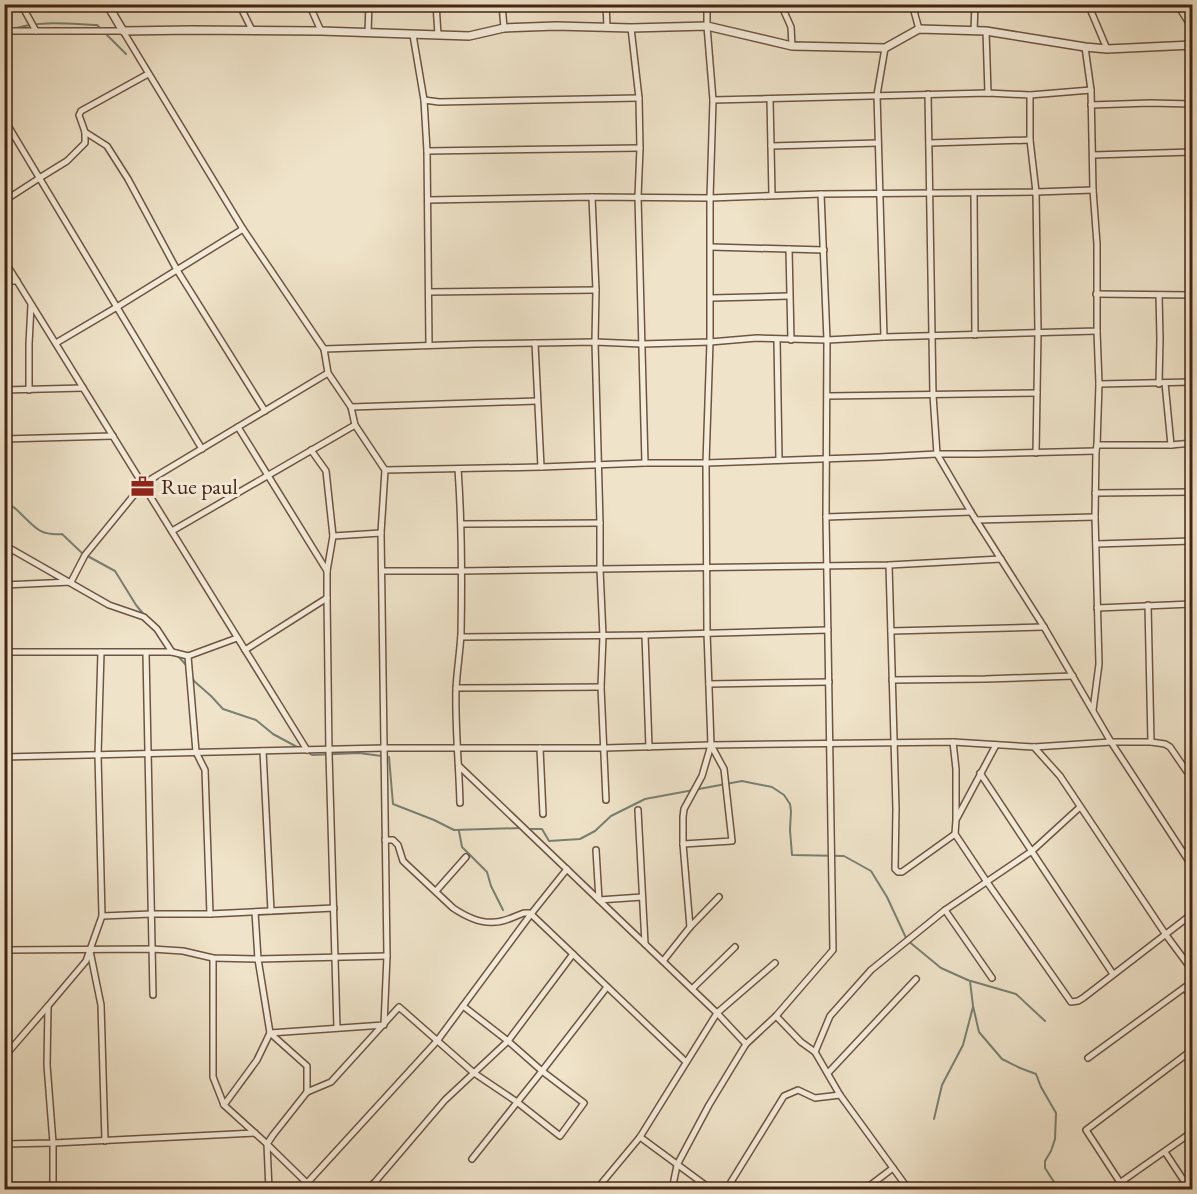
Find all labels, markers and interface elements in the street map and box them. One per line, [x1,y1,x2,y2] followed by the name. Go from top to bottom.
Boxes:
[161,472,238,501] place label: Rue paul
[130,473,156,499] office icon: Rue paul

